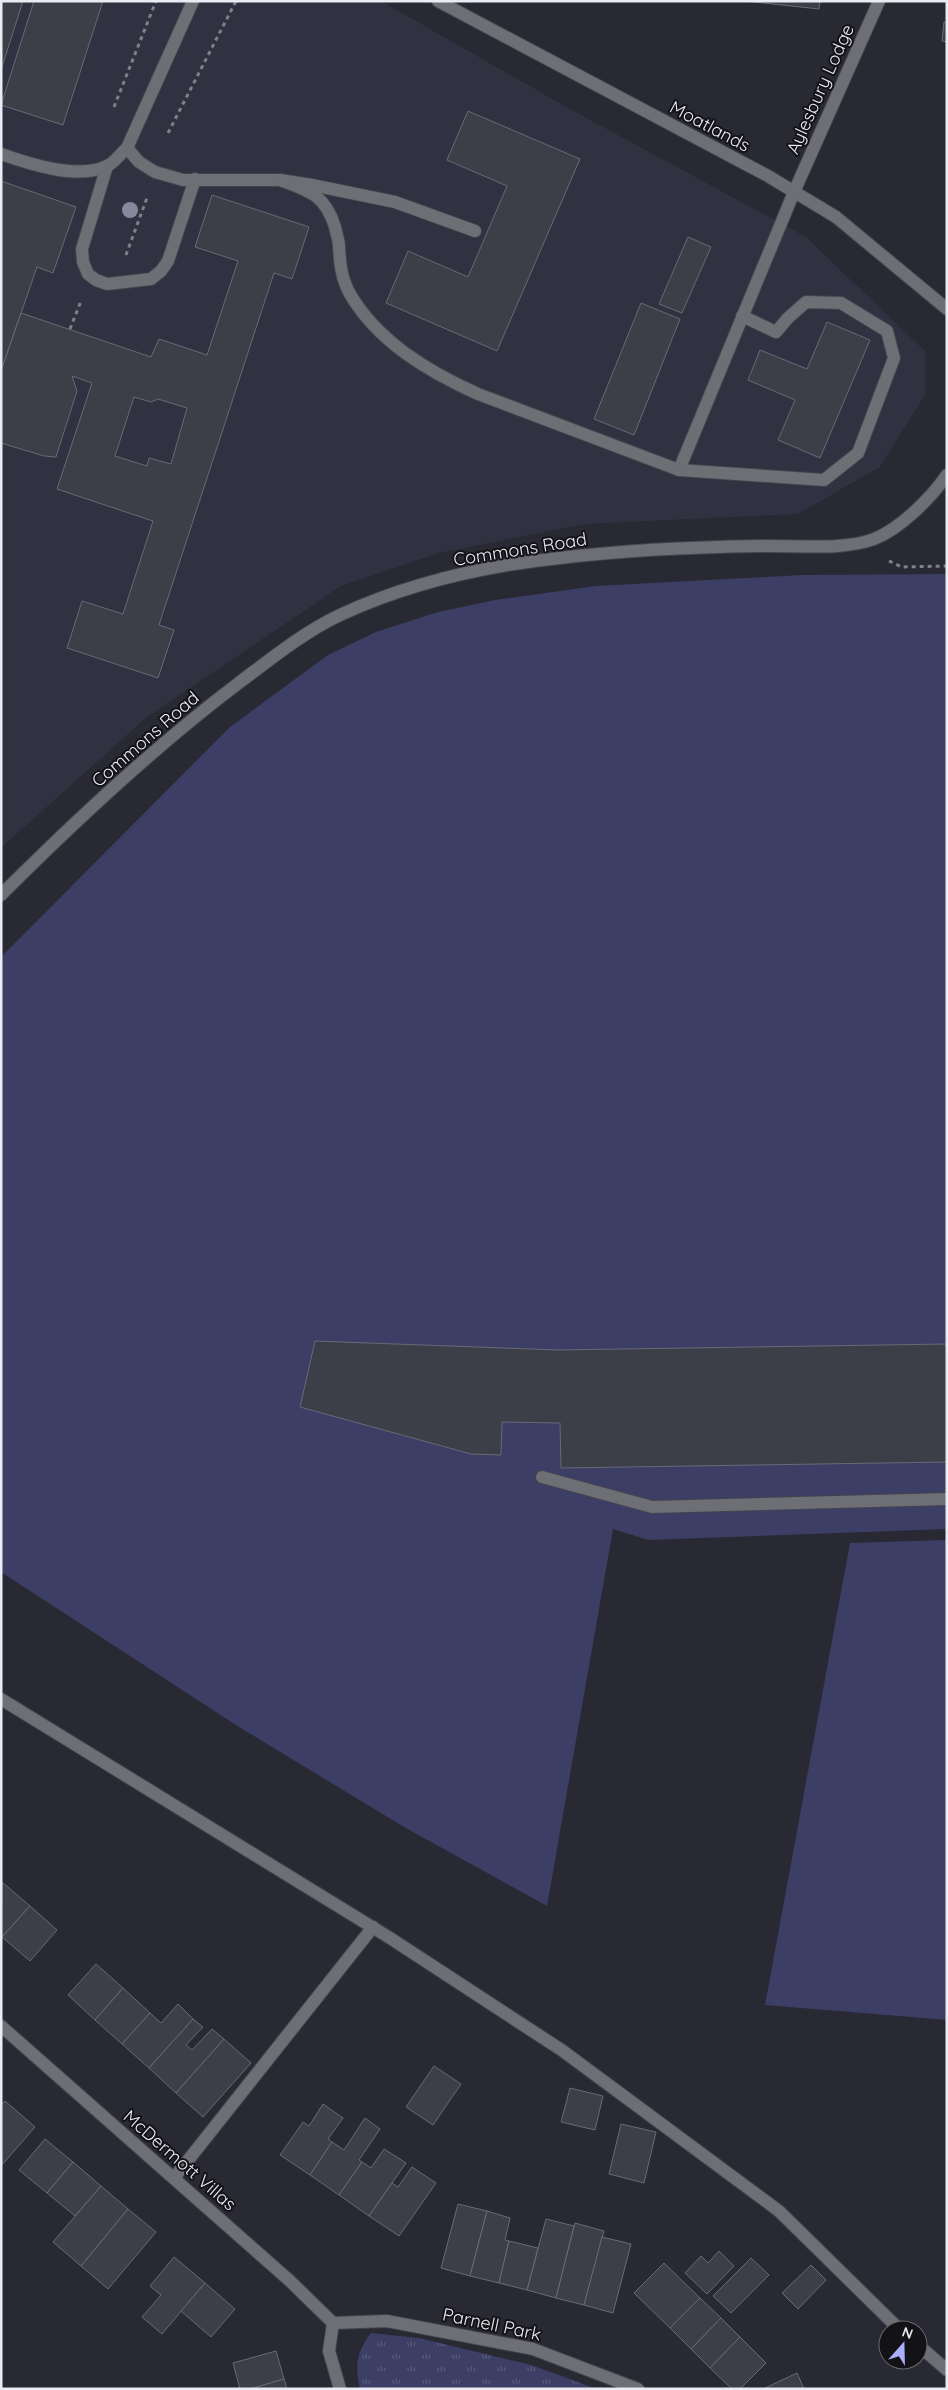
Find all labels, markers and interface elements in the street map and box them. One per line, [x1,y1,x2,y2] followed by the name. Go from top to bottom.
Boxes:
[781,21,859,157] street label: Aylesbury Lodge
[666,95,754,157] street label: Moatlands
[452,527,588,571] street label: Commons Road
[87,686,203,792] street label: Commons Road
[119,2105,241,2215] street label: McDermott Villas
[441,2302,543,2346] street label: Parnell Park
[878,2320,928,2370] north arrow
[900,2323,915,2343] text: N

